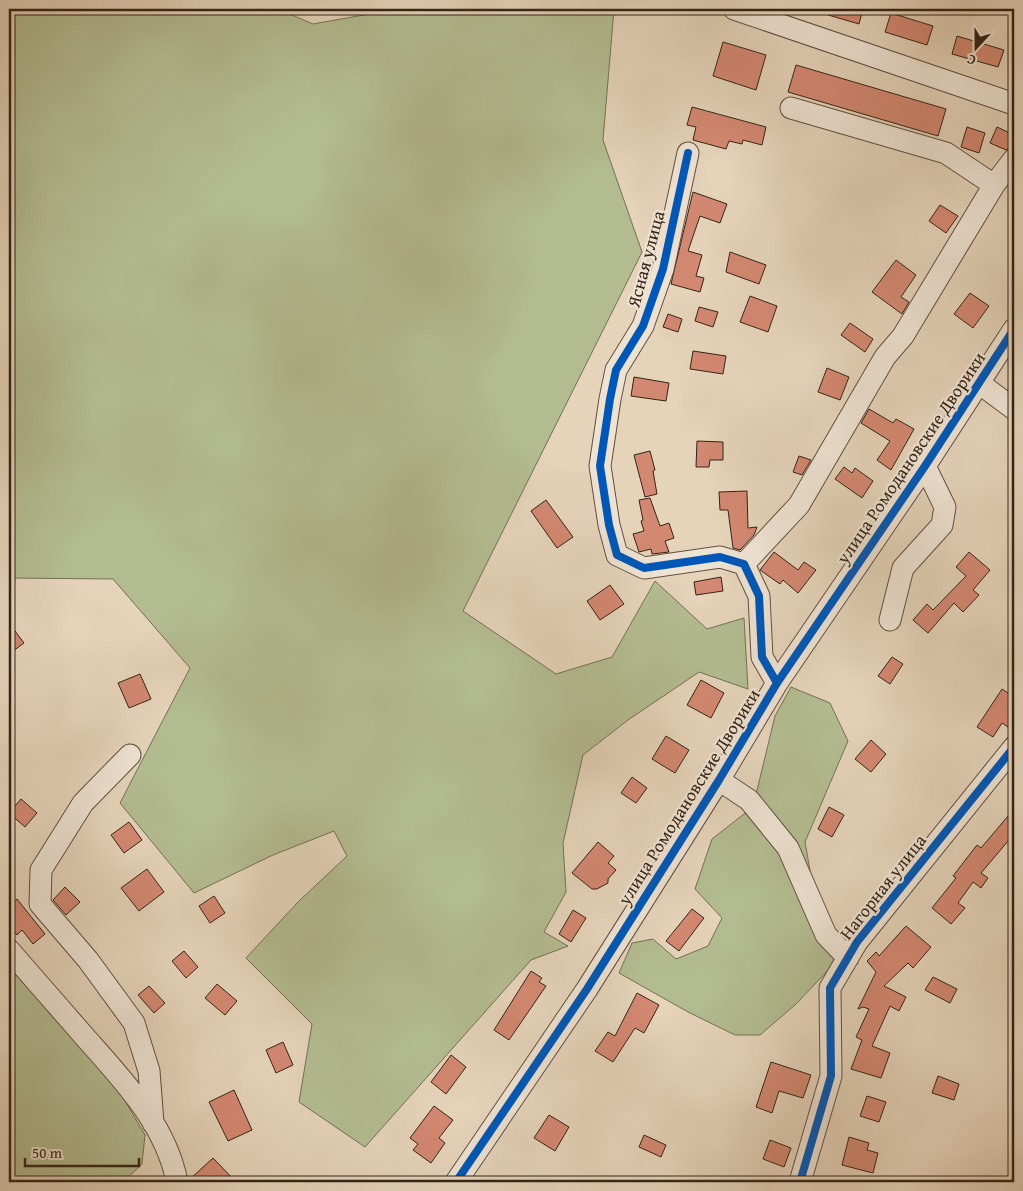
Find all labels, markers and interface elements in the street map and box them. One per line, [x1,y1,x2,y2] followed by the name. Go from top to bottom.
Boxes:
[950,22,1000,72] north arrow
[964,49,979,71] text: С
[619,207,672,311] street label: Ясная улица
[829,346,992,570] street label: улица Ромодановские Дворики
[610,683,767,911] street label: улица Ромодановские Дворики
[833,828,933,945] street label: Нагорная улица
[25,1136,139,1168] scale bar
[32,1142,63,1163] text: 50 m

